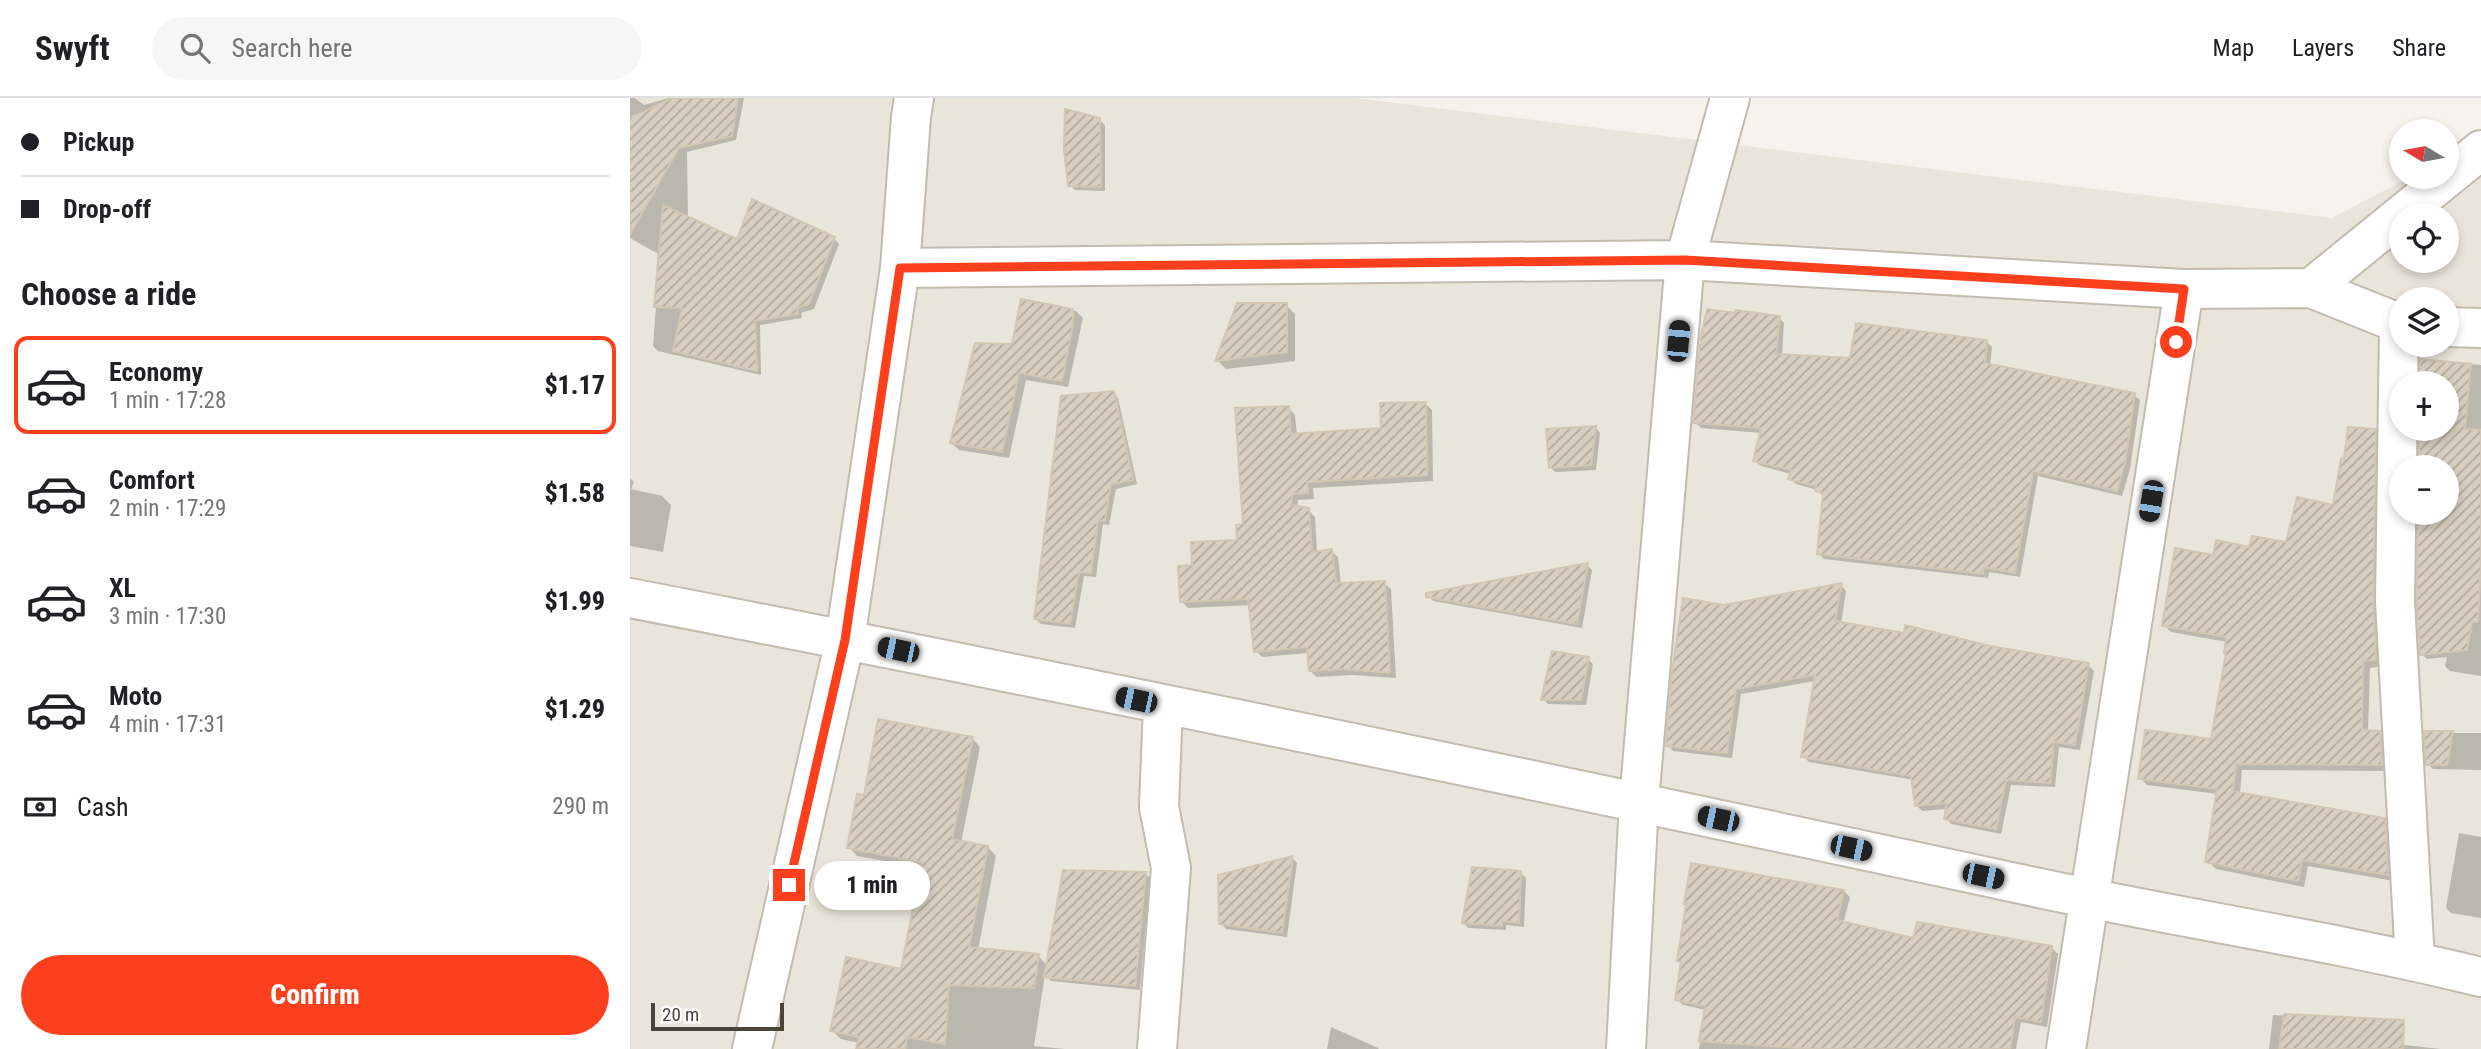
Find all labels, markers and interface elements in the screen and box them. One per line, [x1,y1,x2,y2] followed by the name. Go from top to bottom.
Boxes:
[152,17,642,80] search box
[35,29,110,68] text: Swyft
[176,29,214,67] icon: search
[232,33,353,63] text: Search here
[2213,34,2254,62] text: Map
[2292,34,2354,62] text: Layers
[2392,34,2446,62] text: Share
[2389,119,2459,189] north arrow
[2389,119,2459,525] map controls
[63,127,134,157] text: Pickup
[63,194,151,224] text: Drop-off
[2389,203,2459,273] button: locate
[21,275,196,313] text: Choose a ride
[2389,287,2459,357] button: layers
[1666,319,1691,363] car
[2160,326,2192,358] route start
[25,354,88,417] icon: car
[109,357,203,387] text: Economy
[544,370,605,400] text: $1.17
[2389,371,2459,441] button: +
[109,387,226,414] text: 1 min · 17:28
[2389,455,2459,525] button: −
[25,462,88,525] icon: car
[109,465,195,495] text: Comfort
[544,478,605,508] text: $1.58
[2138,479,2165,523] car
[109,495,226,522] text: 2 min · 17:29
[25,570,88,633] icon: car
[109,573,136,603] text: XL
[544,586,605,616] text: $1.99
[109,603,226,630] text: 3 min · 17:30
[876,635,921,665] car
[25,678,88,741] icon: car
[109,681,162,711] text: Moto
[1114,685,1159,715] car
[544,694,605,724] text: $1.29
[109,711,226,738] text: 4 min · 17:31
[21,788,59,826] icon: cash
[77,792,129,822] text: Cash
[552,793,609,820] text: 290 m
[1696,804,1741,834] car
[1829,833,1874,863] car
[814,860,929,910] callout: 1 min
[1961,861,2006,891] car
[773,869,805,901] route end
[846,872,898,899] text: 1 min
[21,955,609,1035] button: Confirm
[651,1000,784,1032] scale bar
[662,1003,699,1026] text: 20 m

